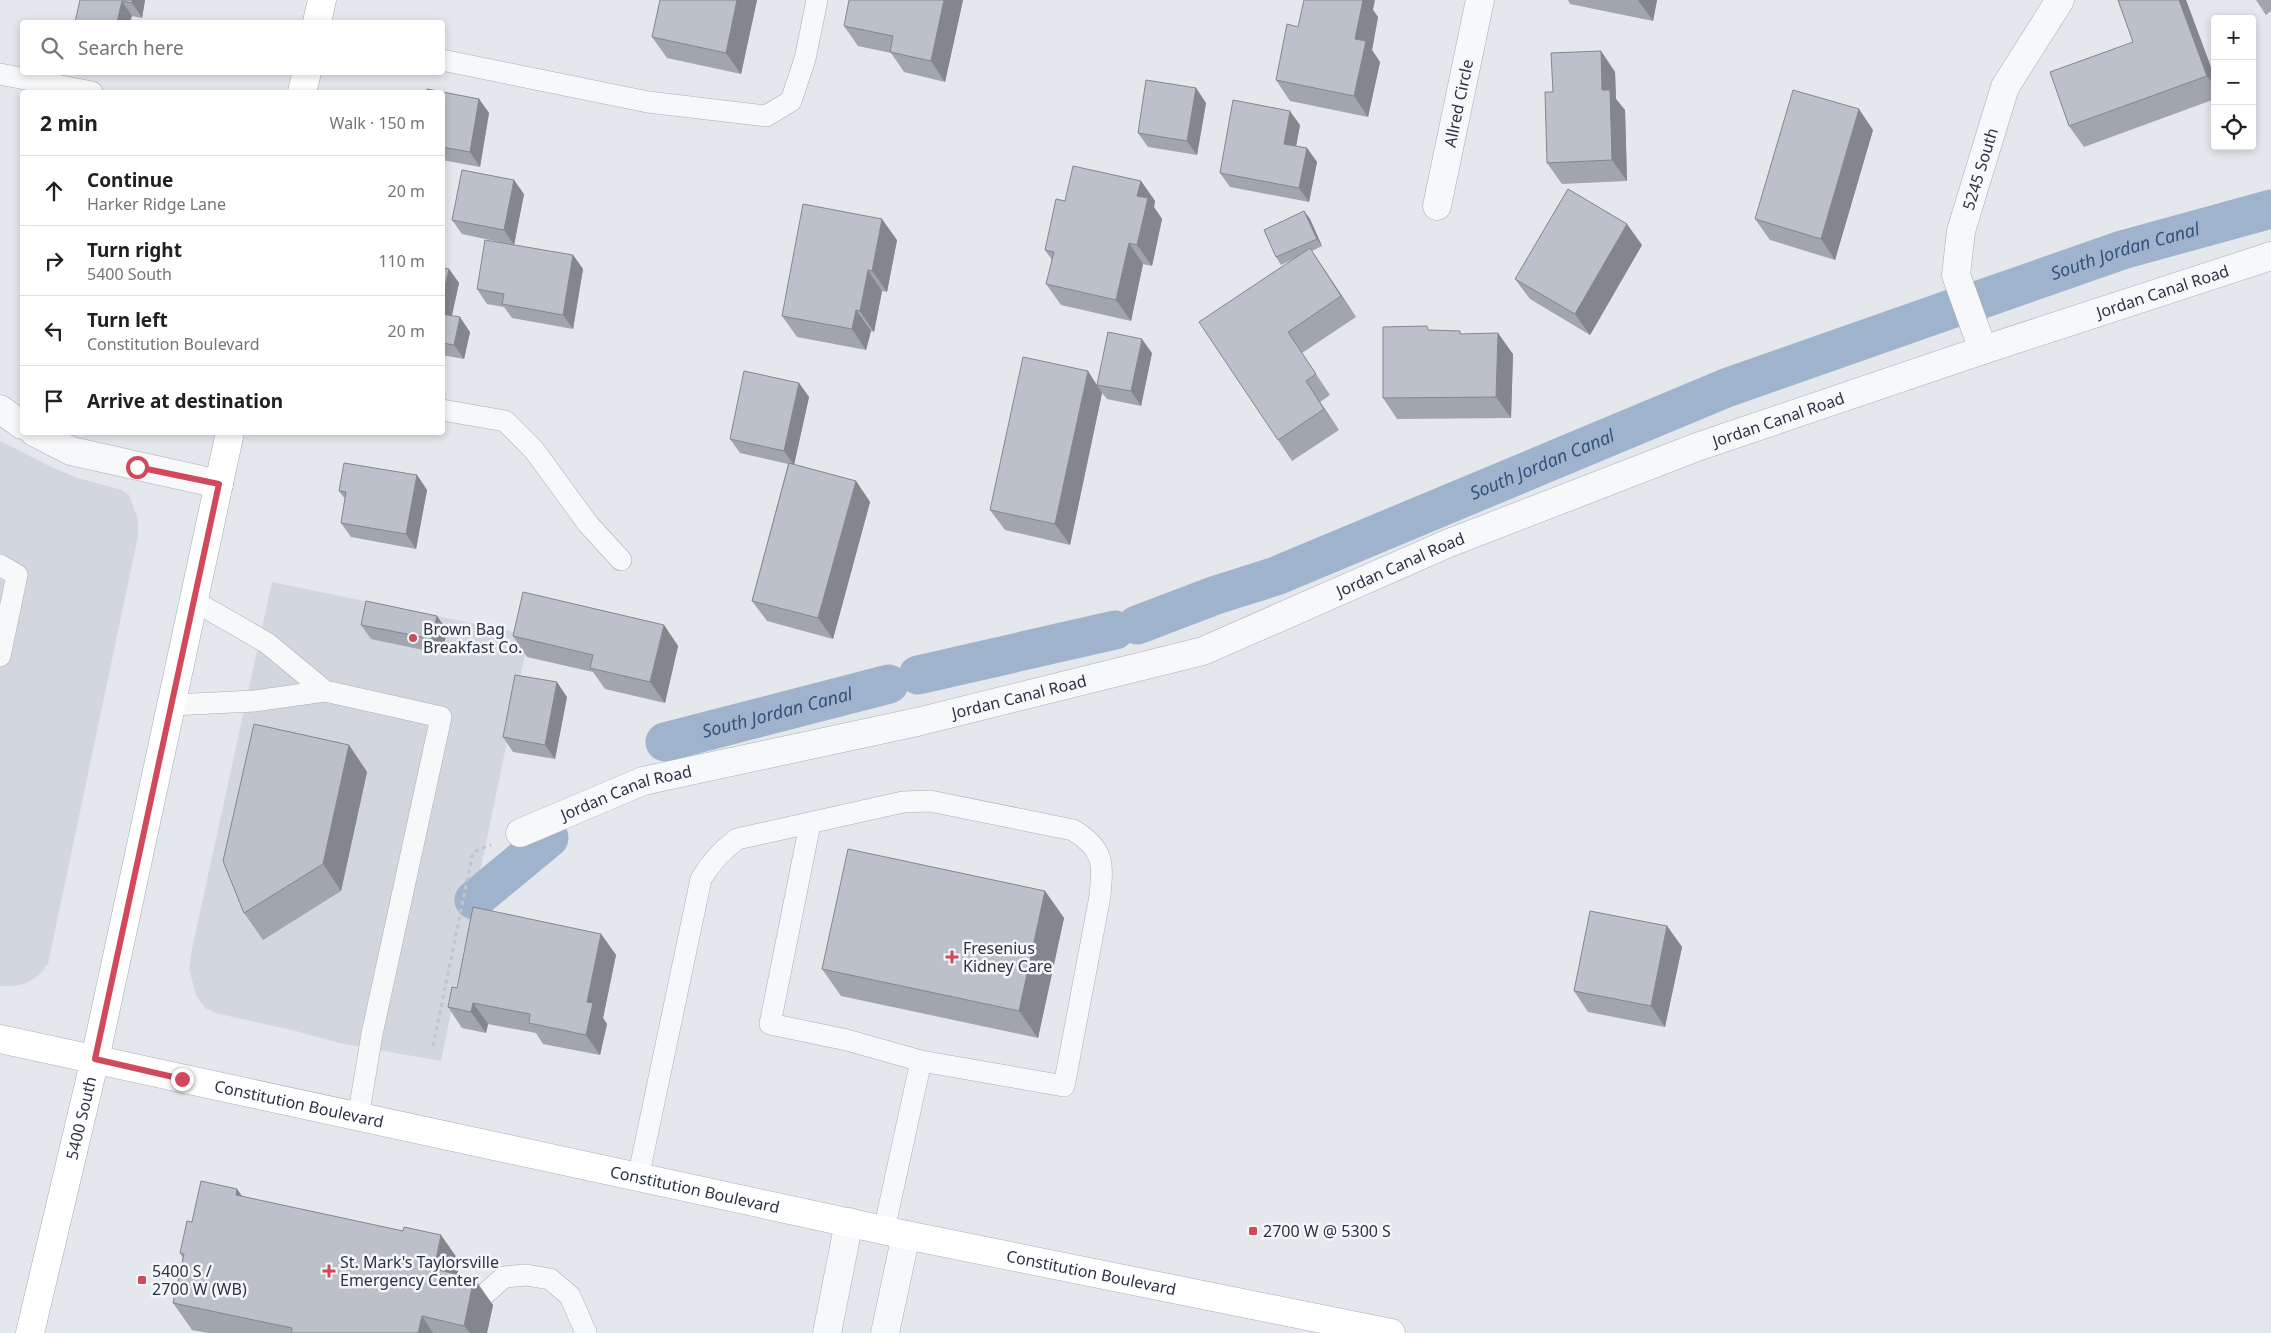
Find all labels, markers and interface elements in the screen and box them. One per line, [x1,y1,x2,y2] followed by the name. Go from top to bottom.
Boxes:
[2211,15,2256,150] map controls
[2211,15,2256,60] button: +
[20,20,445,75] search box
[38,34,66,62] icon: search
[78,35,184,61] text: Search here
[1439,57,1478,149] street label: Allred Circle
[2211,60,2256,105] button: −
[2211,105,2256,150] button: locate
[40,109,98,137] text: 2 min
[330,112,425,134] text: Walk · 150 m
[1957,125,2003,213] street label: 5245 South
[87,167,173,193] text: Continue
[40,177,68,205] icon: ahead
[388,180,425,202] text: 20 m
[87,193,226,215] text: Harker Ridge Lane
[2047,216,2202,285] water label: South Jordan Canal
[87,237,182,263] text: Turn right
[40,247,68,275] icon: right
[378,250,425,272] text: 110 m
[2092,260,2232,324] street label: Jordan Canal Road
[87,263,172,285] text: 5400 South
[87,307,168,333] text: Turn left
[40,317,68,345] icon: left
[388,320,425,342] text: 20 m
[87,333,260,355] text: Constitution Boulevard
[40,387,68,415] icon: arrive
[1708,387,1847,453] street label: Jordan Canal Road
[87,388,283,414] text: Arrive at destination
[1466,423,1618,505] water label: South Jordan Canal
[126,456,149,479] route start
[1331,527,1468,603] street label: Jordan Canal Road
[423,618,522,658] place label: Brown Bag Breakfast Co.
[407,632,419,644] marker: Brown Bag Breakfast Co.
[948,669,1089,724] street label: Jordan Canal Road
[699,681,855,743] water label: South Jordan Canal
[555,760,694,826] street label: Jordan Canal Road
[963,937,1052,977] place label: Fresenius Kidney Care
[945,950,959,964] marker: Fresenius Kidney Care
[171,1068,194,1091] route end
[61,1074,102,1162] street label: 5400 South
[212,1075,386,1133] street label: Constitution Boulevard
[608,1160,782,1218] street label: Constitution Boulevard
[1263,1220,1391,1242] place label: 2700 W @ 5300 S
[1247,1225,1259,1237] marker: 2700 W @ 5300 S
[1004,1245,1178,1300] street label: Constitution Boulevard
[340,1251,499,1291] place label: St. Mark's Taylorsville Emergency Center
[152,1260,247,1300] place label: 5400 S / 2700 W (WB)
[322,1264,336,1278] marker: St. Mark's Taylorsville Emergency Center
[136,1274,148,1286] marker: 5400 S / 2700 W (WB)

